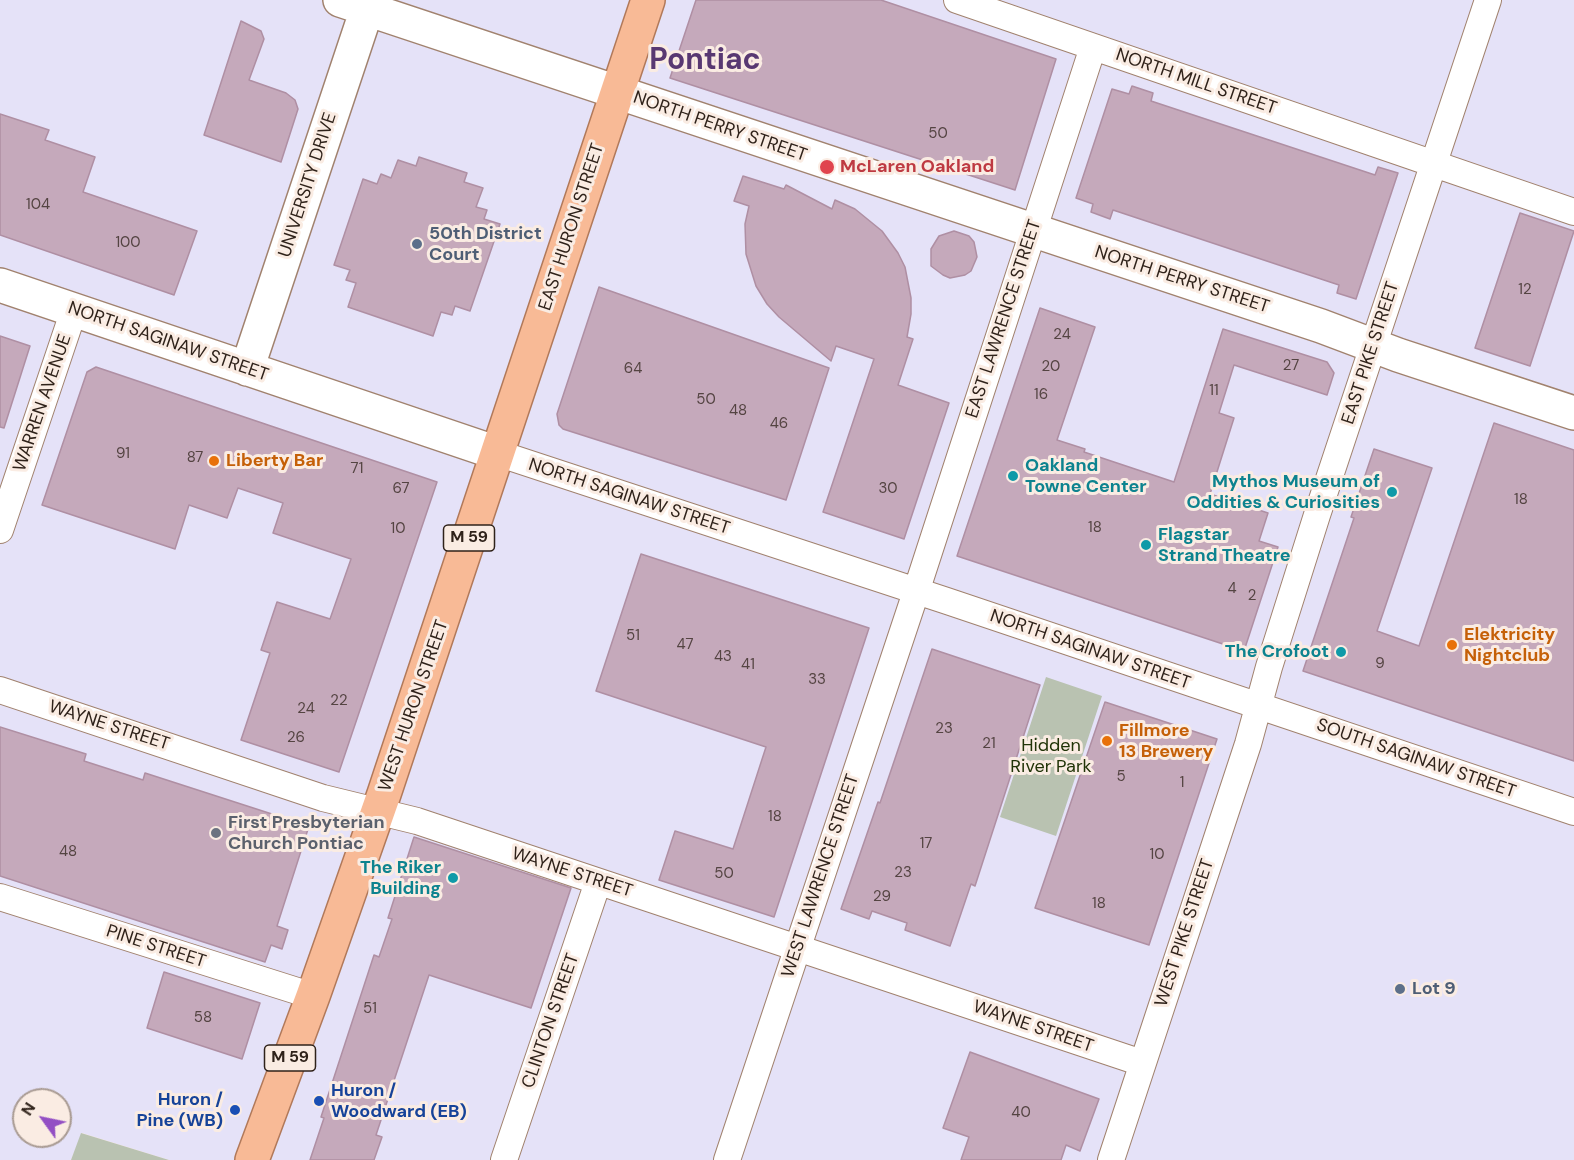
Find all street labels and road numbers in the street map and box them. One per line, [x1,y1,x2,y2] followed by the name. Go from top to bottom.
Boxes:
[1113,44,1279,120] street label: NORTH MILL STREET
[630,87,810,167] street label: NORTH PERRY STREET
[274,110,342,260] street label: UNIVERSITY DRIVE
[535,141,609,313] street label: EAST HURON STREET
[962,217,1046,421] street label: EAST LAWRENCE STREET
[1092,242,1272,318] street label: NORTH PERRY STREET
[1338,279,1404,427] street label: EAST PIKE STREET
[65,298,271,386] street label: NORTH SAGINAW STREET
[9,332,77,474] street label: WARREN AVENUE
[526,454,732,540] street label: NORTH SAGINAW STREET
[444,525,494,551] road number: M 59
[987,606,1193,694] street label: NORTH SAGINAW STREET
[375,617,453,795] street label: WEST HURON STREET
[46,696,172,756] street label: WAYNE STREET
[1313,715,1519,803] street label: SOUTH SAGINAW STREET
[778,771,864,981] street label: WEST LAWRENCE STREET
[509,843,635,903] street label: WAYNE STREET
[1151,856,1219,1010] street label: WEST PIKE STREET
[103,921,209,973] street label: PINE STREET
[518,951,584,1091] street label: CLINTON STREET
[970,996,1096,1058] street label: WAYNE STREET
[264,1045,316,1071] road number: M 59

